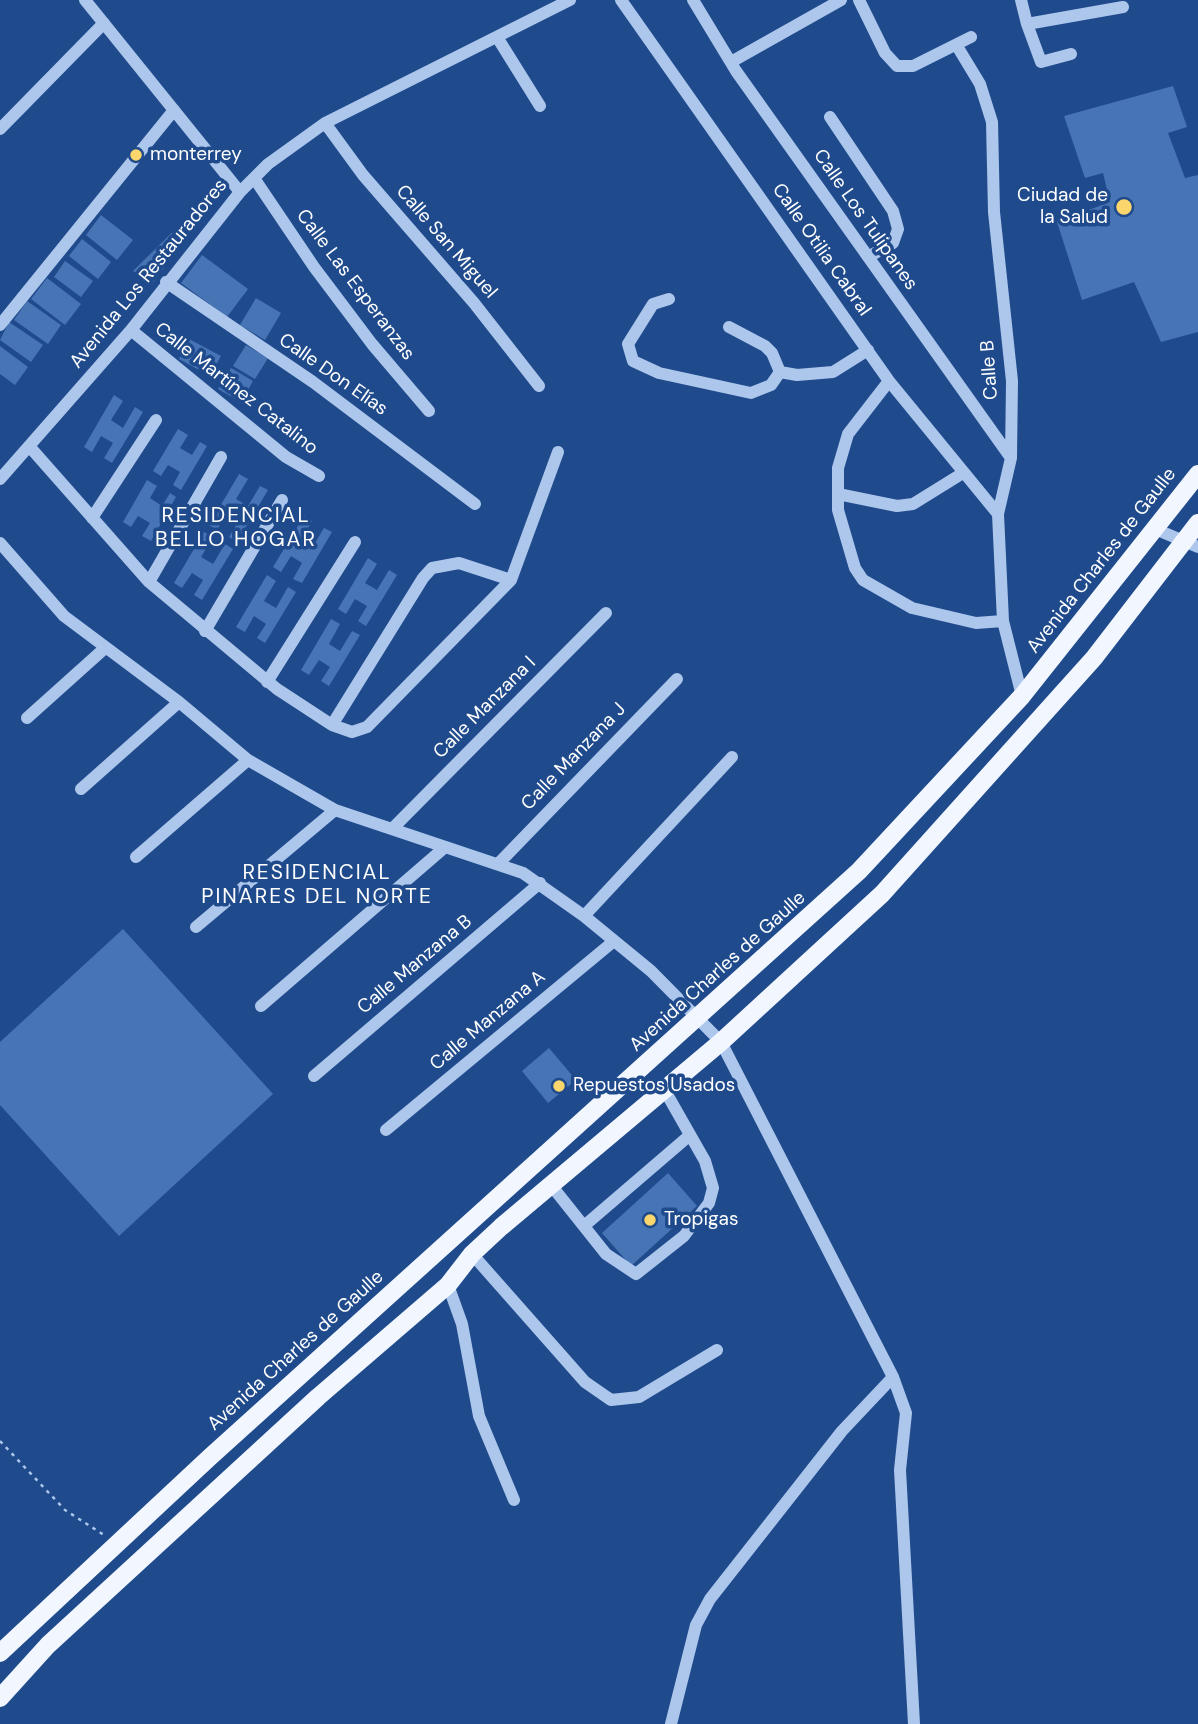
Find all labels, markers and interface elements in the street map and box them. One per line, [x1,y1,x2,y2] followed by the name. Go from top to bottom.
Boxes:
[150,144,242,166] place label: monterrey
[808,145,922,295] street label: Calle Los Tulipanes
[128,147,144,163] marker: monterrey
[66,175,232,373] street label: Avenida Los Restauradores
[767,179,875,321] street label: Calle Otilia Cabral
[391,181,501,303] street label: Calle San Miguel
[1017,185,1108,229] place label: Ciudad de la Salud
[1114,197,1134,217] marker: Ciudad de la Salud
[291,205,419,365] street label: Calle Las Esperanzas
[150,318,322,460] street label: Calle Martínez Catalino
[274,329,392,421] street label: Calle Don Elías
[977,339,1003,401] street label: Calle B
[1023,464,1181,658] street label: Avenida Charles de Gaulle
[156,503,316,553] district label: RESIDENCIAL BELLO HOGAR
[429,652,541,764] street label: Calle Manzana I
[517,699,631,815] street label: Calle Manzana J
[203,860,431,910] district label: RESIDENCIAL PINARES DEL NORTE
[625,887,811,1057] street label: Avenida Charles de Gaulle
[353,911,477,1019] street label: Calle Manzana B
[426,966,550,1076] street label: Calle Manzana A
[573,1075,735,1097] place label: Repuestos Usados
[551,1078,567,1094] marker: Repuestos Usados
[664,1209,738,1231] place label: Tropigas
[642,1212,658,1228] marker: Tropigas
[203,1266,389,1436] street label: Avenida Charles de Gaulle

